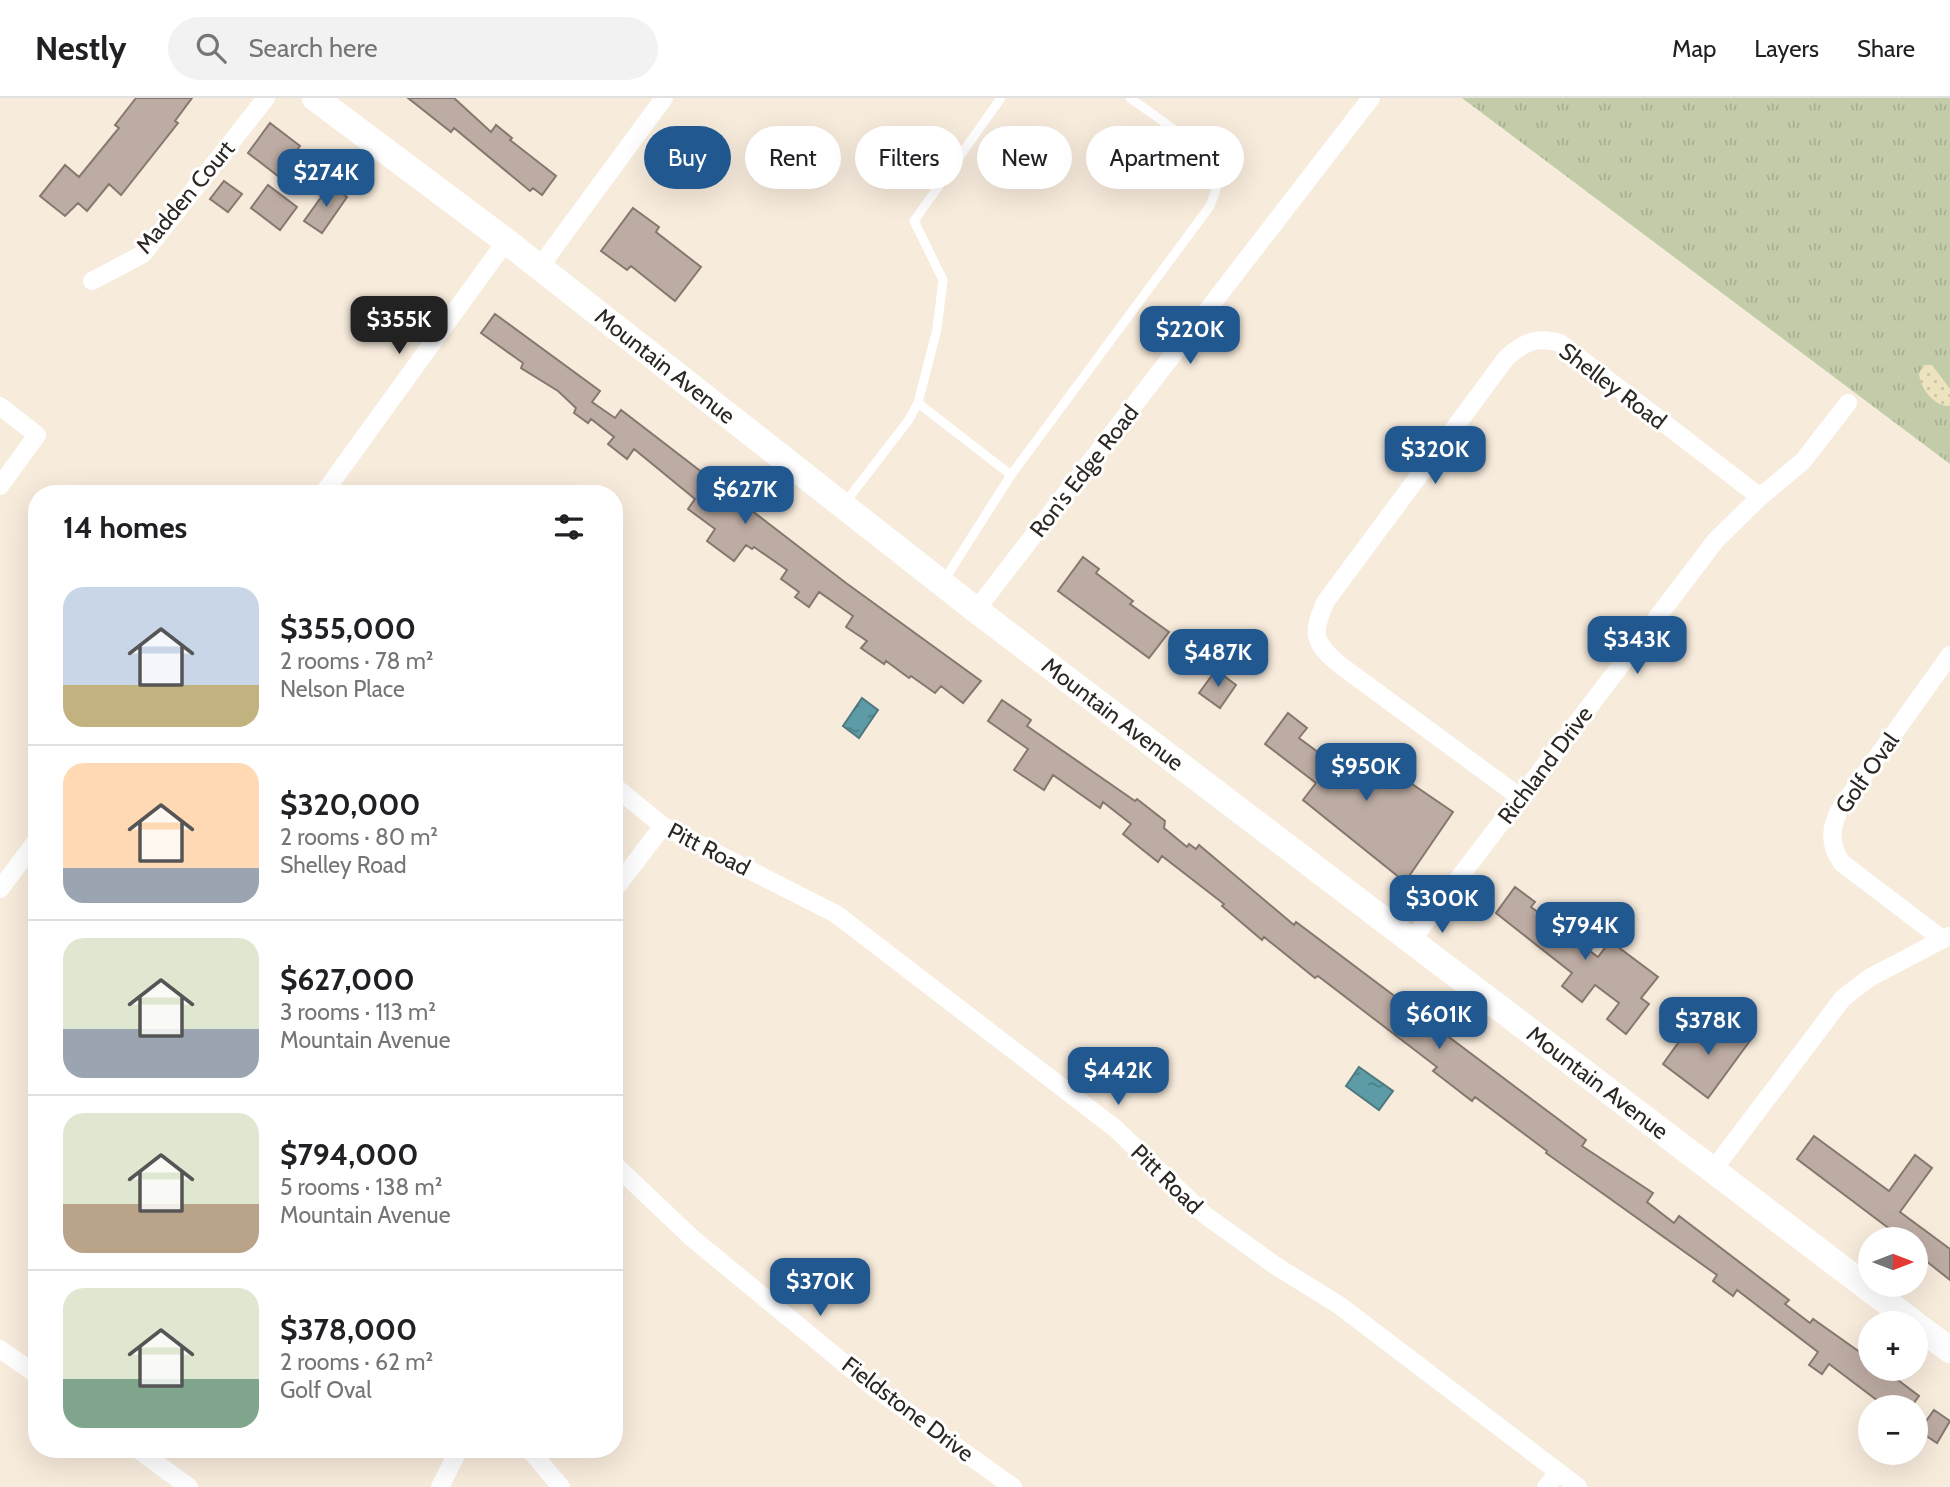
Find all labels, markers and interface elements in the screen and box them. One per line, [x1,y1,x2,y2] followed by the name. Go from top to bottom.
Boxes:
[168,17,658,80] search box
[35,28,126,68] text: Nestly
[192,29,230,67] icon: search
[248,32,378,64] text: Search here
[1672,34,1716,63] text: Map
[1754,34,1819,63] text: Layers
[1857,34,1915,63] text: Share
[644,126,731,189] chip: Buy
[745,126,841,189] chip: Rent
[855,126,963,189] chip: Filters
[977,126,1072,189] chip: New
[1086,126,1244,189] chip: Apartment
[130,135,240,259] street label: Madden Court
[277,150,375,209] pin: $274K
[293,158,359,186] text: $274K
[350,296,448,356] pin: $355K
[589,302,741,430] street label: Mountain Avenue
[367,305,431,333] text: $355K
[1141,306,1239,366] pin: $220K
[1156,315,1224,343] text: $220K
[1554,337,1672,435] street label: Shelley Road
[1024,399,1144,543] street label: Ron's Edge Road
[1386,426,1484,486] pin: $320K
[1401,435,1469,463] text: $320K
[696,466,794,526] pin: $627K
[713,475,777,503] text: $627K
[550,508,588,546] icon: filters
[63,509,187,546] text: 14 homes
[280,610,416,647] text: $355,000
[119,615,203,699] icon: home
[1588,616,1686,676] pin: $343K
[1604,625,1670,653] text: $343K
[1169,630,1267,689] pin: $487K
[1184,638,1252,666] text: $487K
[280,647,434,675] text: 2 rooms · 78 m²
[1036,651,1189,777] street label: Mountain Avenue
[280,675,405,703] text: Nelson Place
[1492,700,1599,829] street label: Richland Drive
[1829,727,1905,819] street label: Golf Oval
[1317,744,1415,803] pin: $950K
[1331,752,1401,780] text: $950K
[280,786,421,823] text: $320,000
[119,791,203,875] icon: home
[663,816,755,882] street label: Pitt Road
[280,823,438,851] text: 2 rooms · 80 m²
[280,851,407,879] text: Shelley Road
[1393,876,1491,935] pin: $300K
[1406,884,1478,912] text: $300K
[1536,902,1634,962] pin: $794K
[1552,911,1618,939] text: $794K
[280,961,415,998] text: $627,000
[119,966,203,1050] icon: home
[1390,992,1488,1051] pin: $601K
[280,998,436,1026] text: 3 rooms · 113 m²
[1659,998,1757,1057] pin: $378K
[1406,1000,1472,1028] text: $601K
[1675,1006,1741,1034] text: $378K
[1521,1020,1674,1145] street label: Mountain Avenue
[280,1026,450,1054] text: Mountain Avenue
[1069,1048,1167,1107] pin: $442K
[1084,1056,1152,1084] text: $442K
[280,1136,418,1173] text: $794,000
[1125,1138,1209,1220] street label: Pitt Road
[119,1141,203,1225] icon: home
[280,1173,442,1201] text: 5 rooms · 138 m²
[280,1201,450,1229] text: Mountain Avenue
[1858,1227,1928,1297] north arrow
[1858,1227,1928,1465] map controls
[771,1258,869,1318] pin: $370K
[786,1267,854,1295] text: $370K
[280,1311,417,1348] text: $378,000
[1858,1311,1928,1381] button: +
[119,1316,203,1400] icon: home
[280,1348,433,1376] text: 2 rooms · 62 m²
[837,1350,980,1468] street label: Fieldstone Drive
[280,1376,372,1404] text: Golf Oval
[1858,1395,1928,1465] button: −

